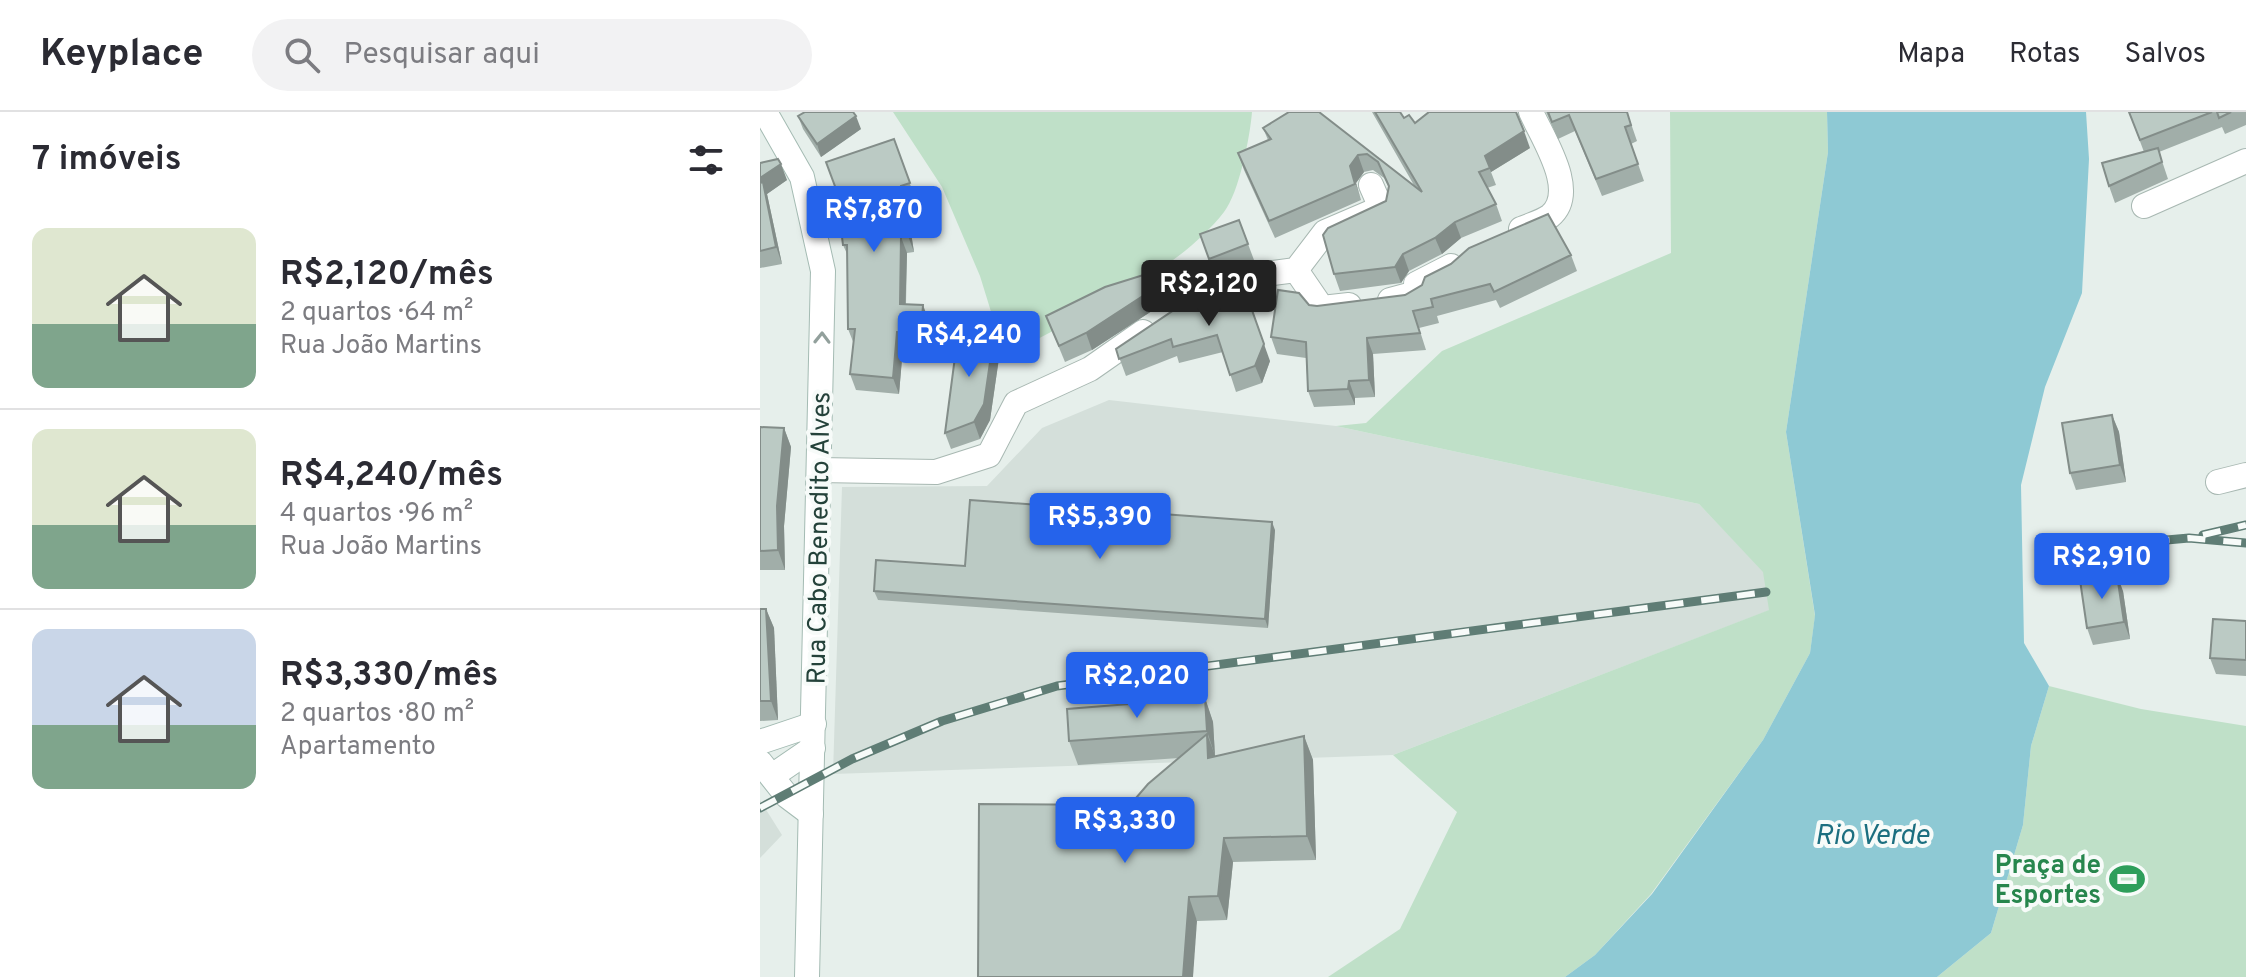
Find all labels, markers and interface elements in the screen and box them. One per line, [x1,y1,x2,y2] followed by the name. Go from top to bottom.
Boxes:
[252,19,812,91] search box
[40,31,204,80] text: Keyplace
[280,33,324,77] icon: search
[344,37,540,74] text: Pesquisar aqui
[1897,37,1965,73] text: Mapa
[2009,37,2080,73] text: Rotas
[2124,37,2206,73] text: Salvos
[684,138,728,182] icon: filters
[32,139,181,182] text: 7 imóveis
[800,186,948,254] pin: R$7,870
[825,195,923,228] text: R$7,870
[280,254,494,297] text: R$2,120/mês
[96,260,192,356] icon: home
[1135,260,1283,328] pin: R$2,120
[1159,269,1259,302] text: R$2,120
[280,297,473,330] text: 2 quartos · 64 m²
[895,311,1043,379] pin: R$4,240
[916,320,1022,353] text: R$4,240
[280,330,482,363] text: Rua João Martins
[813,331,830,344] one-way arrow
[801,391,840,685] street label: Rua Cabo Benedito Alves
[280,455,503,498] text: R$4,240/mês
[96,461,192,557] icon: home
[1026,493,1174,561] pin: R$5,390
[280,498,473,531] text: 4 quartos · 96 m²
[1048,502,1152,535] text: R$5,390
[280,531,482,564] text: Rua João Martins
[2028,533,2176,601] pin: R$2,910
[2052,542,2152,575] text: R$2,910
[1063,652,1211,720] pin: R$2,020
[280,655,498,698] text: R$3,330/mês
[96,661,192,757] icon: home
[1084,661,1190,694] text: R$2,020
[280,698,474,731] text: 2 quartos · 80 m²
[280,731,436,764] text: Apartamento
[1051,797,1199,865] pin: R$3,330
[1074,806,1176,839] text: R$3,330
[1815,819,1930,855] water label: Rio Verde
[1995,850,2101,913] place label: Praça de Esportes
[2108,860,2146,898] sports icon: Praça de Esportes

